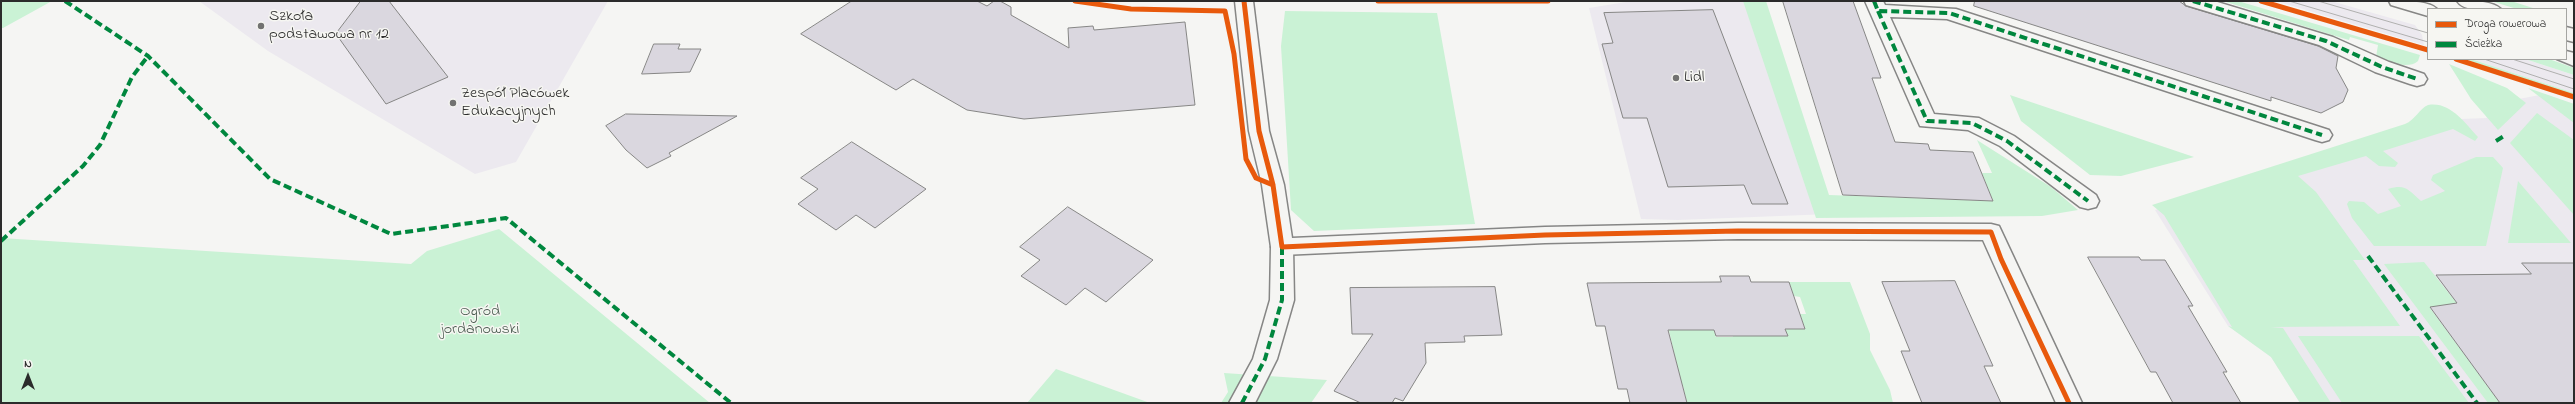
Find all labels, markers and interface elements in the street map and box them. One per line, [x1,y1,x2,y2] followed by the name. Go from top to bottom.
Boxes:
[269,7,389,45] place label: Szkoła podstawowa nr 12
[2427,8,2567,60] legend
[2465,15,2546,33] text: Droga rowerowa
[256,21,266,31] marker: Szkoła podstawowa nr 12
[2465,35,2502,53] text: Ścieżka
[1684,68,1704,88] place label: Lidl
[1671,73,1681,83] marker: Lidl
[461,84,569,122] place label: Zespół Placówek Edukacyjnych
[448,98,458,108] marker: Zespół Placówek Edukacyjnych
[441,302,519,340] park label: Ogród jordanowski
[8,356,48,396] north arrow
[24,356,32,372] text: N

